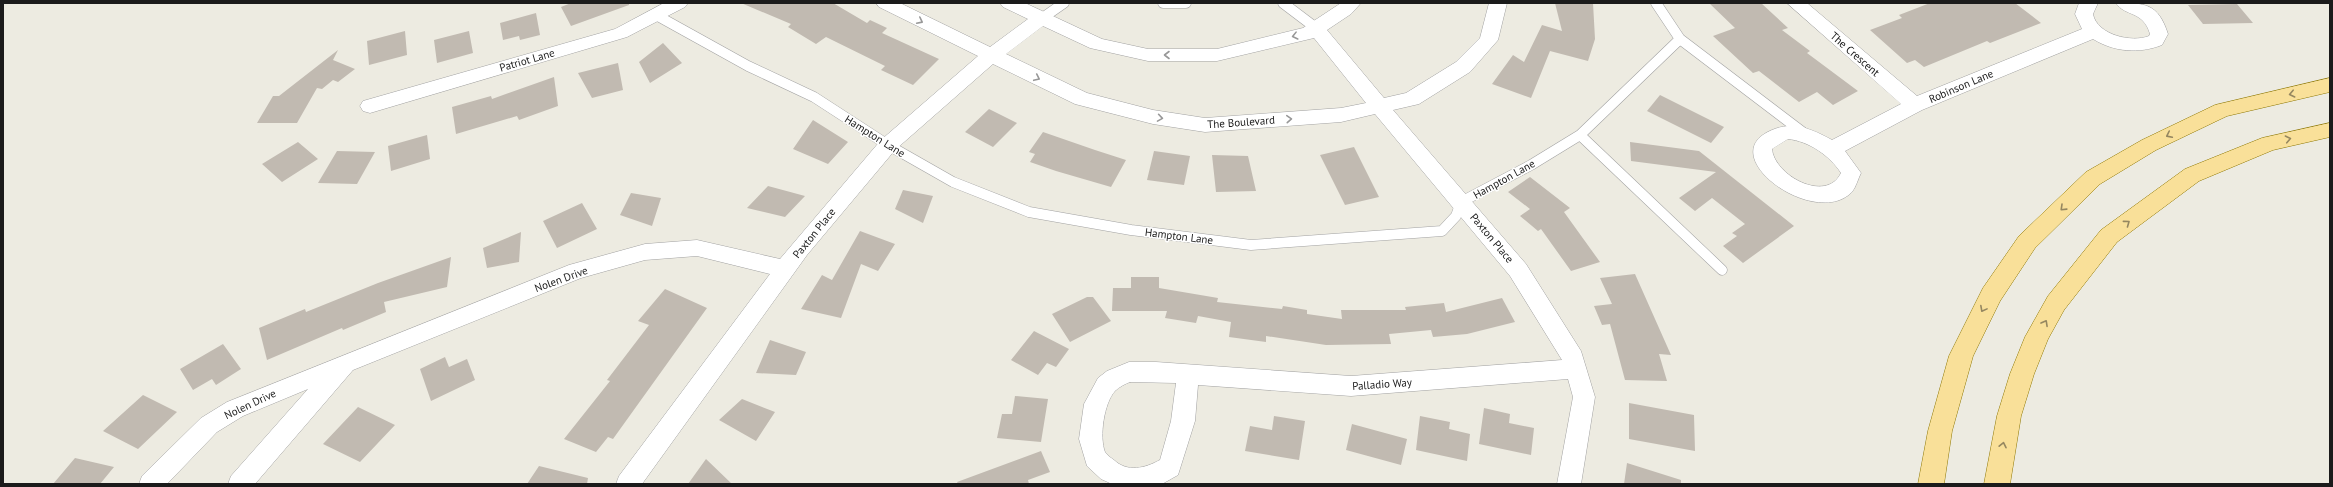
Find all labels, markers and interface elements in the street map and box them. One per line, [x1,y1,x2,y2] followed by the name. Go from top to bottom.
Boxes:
[916,16,923,23] one-way arrow
[1827,29,1883,79] street label: The Crescent
[1292,31,1299,40] one-way arrow
[498,45,557,75] street label: Patriot Lane
[1164,51,1170,59] one-way arrow
[1927,66,1996,106] street label: Robinson Lane
[1032,73,1040,81] one-way arrow
[2289,89,2295,97] one-way arrow
[842,112,908,160] street label: Hampton Lane
[1157,113,1163,122] one-way arrow
[1207,113,1275,131] street label: The Boulevard
[1286,114,1292,123] one-way arrow
[2166,130,2174,138] one-way arrow
[2285,135,2292,144] one-way arrow
[1471,156,1538,202] street label: Hampton Lane
[2060,203,2068,210] one-way arrow
[790,205,839,261] street label: Paxton Place
[1467,210,1517,266] street label: Paxton Place
[2122,221,2129,228] one-way arrow
[1144,225,1214,247] street label: Hampton Lane
[532,263,590,295] street label: Nolen Drive
[1980,305,1988,312] one-way arrow
[2040,320,2047,327] one-way arrow
[1352,375,1413,393] street label: Palladio Way
[222,386,279,422] street label: Nolen Drive
[1999,442,2007,449] one-way arrow

